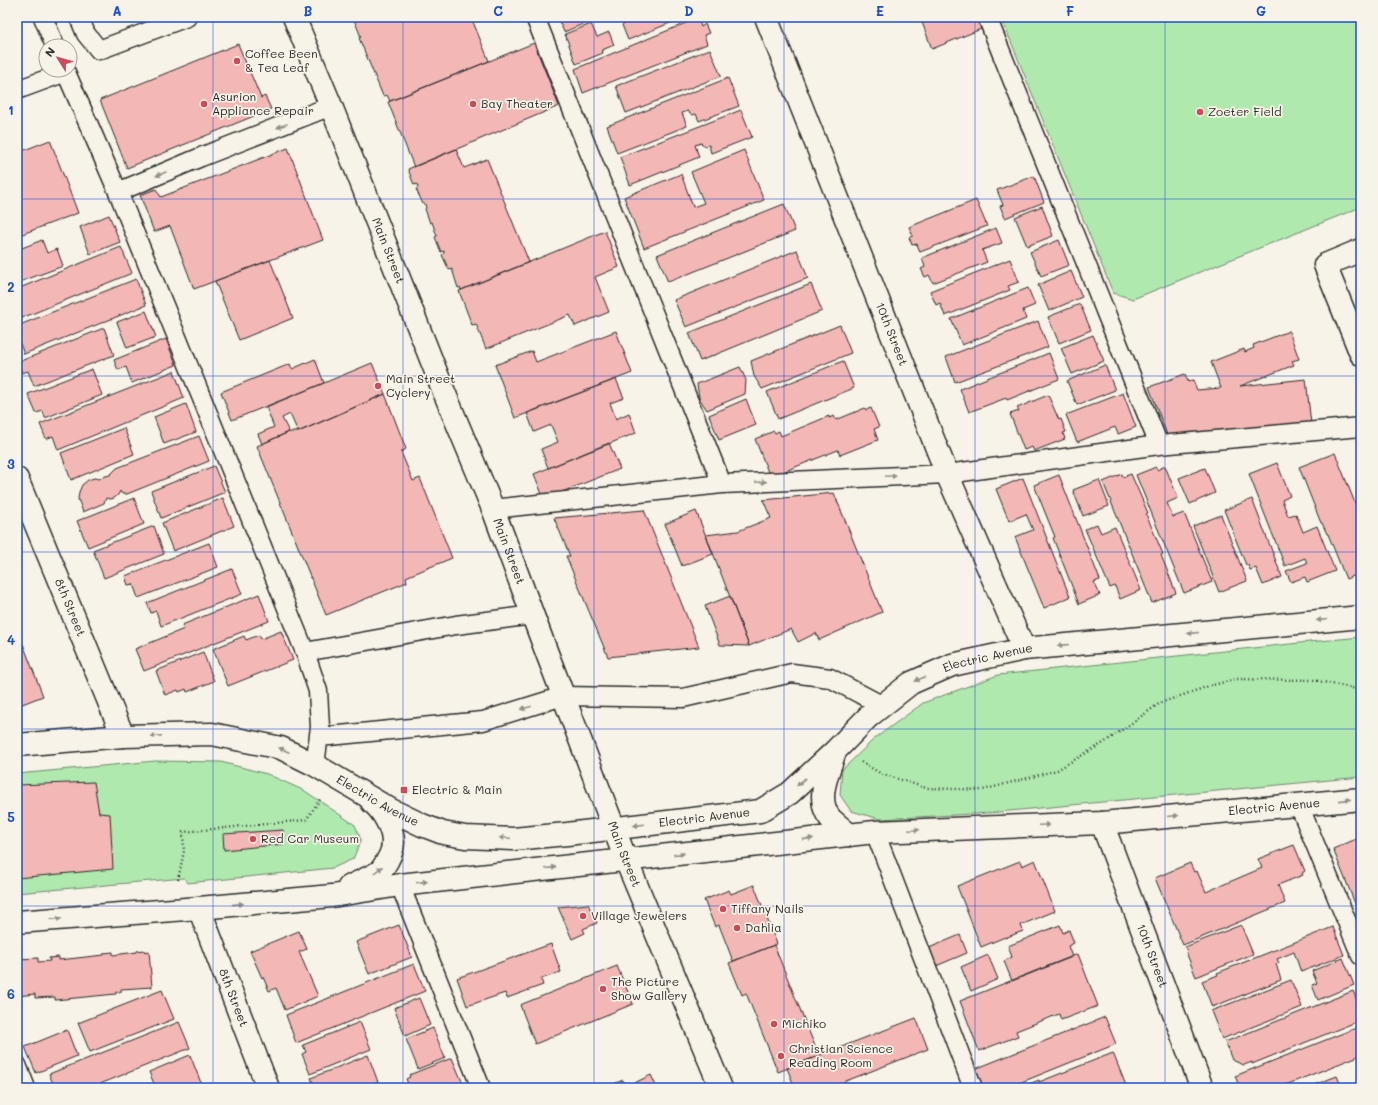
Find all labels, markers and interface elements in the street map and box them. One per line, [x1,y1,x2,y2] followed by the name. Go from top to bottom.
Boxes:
[112,2,122,19] text: A
[304,2,313,19] text: B
[493,2,503,19] text: C
[684,2,694,19] text: D
[876,2,884,19] text: E
[1066,2,1074,19] text: F
[1256,2,1266,19] text: G
[38,38,78,78] north arrow
[41,44,58,60] text: N
[245,45,318,75] place label: Coffee Been & Tea Leaf
[232,56,242,66] marker: Coffee Been & Tea Leaf
[212,88,314,118] place label: Asurion Appliance Repair
[481,95,553,111] place label: Bay Theater
[199,99,209,109] marker: Asurion Appliance Repair
[468,99,478,109] marker: Bay Theater
[8,101,14,118] text: 1
[1208,103,1282,119] place label: Zoeter Field
[1195,107,1205,117] marker: Zoeter Field
[275,123,287,129] one-way arrow
[156,171,167,177] one-way arrow
[369,215,409,286] street label: Main Street
[7,278,15,295] text: 2
[873,300,912,368] street label: 10th Street
[386,370,455,400] place label: Main Street Cyclery
[373,381,383,391] marker: Main Street Cyclery
[7,455,15,472] text: 3
[885,473,898,479] one-way arrow
[755,479,767,486] one-way arrow
[490,516,529,586] street label: Main Street
[52,576,90,639] street label: 8th Street
[1316,617,1328,624] one-way arrow
[1187,629,1199,636] one-way arrow
[7,631,15,648] text: 4
[940,639,1033,675] street label: Electric Avenue
[1057,642,1069,648] one-way arrow
[914,677,926,683] one-way arrow
[520,705,532,711] one-way arrow
[150,732,162,739] one-way arrow
[278,747,290,753] one-way arrow
[334,771,422,829] street label: Electric Avenue
[796,778,806,787] one-way arrow
[412,781,502,797] place label: Electric & Main
[399,785,409,795] marker: Electric & Main
[1228,794,1321,818] street label: Electric Avenue
[1339,797,1351,804] one-way arrow
[658,803,751,830] street label: Electric Avenue
[7,808,15,825] text: 5
[1167,813,1179,820] one-way arrow
[605,819,645,889] street label: Main Street
[633,822,645,828] one-way arrow
[1038,822,1050,829] one-way arrow
[908,827,920,834] one-way arrow
[261,830,359,846] place label: Red Car Museum
[248,834,258,844] marker: Red Car Museum
[499,835,511,842] one-way arrow
[802,836,814,842] one-way arrow
[673,851,685,857] one-way arrow
[545,865,557,872] one-way arrow
[373,866,384,874] one-way arrow
[416,879,428,886] one-way arrow
[731,900,804,916] place label: Tiffany Nails
[232,901,244,908] one-way arrow
[718,904,728,914] marker: Tiffany Nails
[591,907,687,923] place label: Village Jewelers
[578,911,588,921] marker: Village Jewelers
[50,915,62,922] one-way arrow
[745,919,782,935] place label: Dahlia
[1134,921,1172,990] street label: 10th Street
[732,923,742,933] marker: Dahlia
[216,966,253,1029] street label: 8th Street
[611,973,687,1003] place label: The Picture Show Gallery
[598,984,608,994] marker: The Picture Show Gallery
[7,985,15,1002] text: 6
[782,1015,826,1031] place label: Michiko
[769,1019,779,1029] marker: Michiko
[789,1040,893,1070] place label: Christian Science Reading Room
[776,1051,786,1061] marker: Christian Science Reading Room

